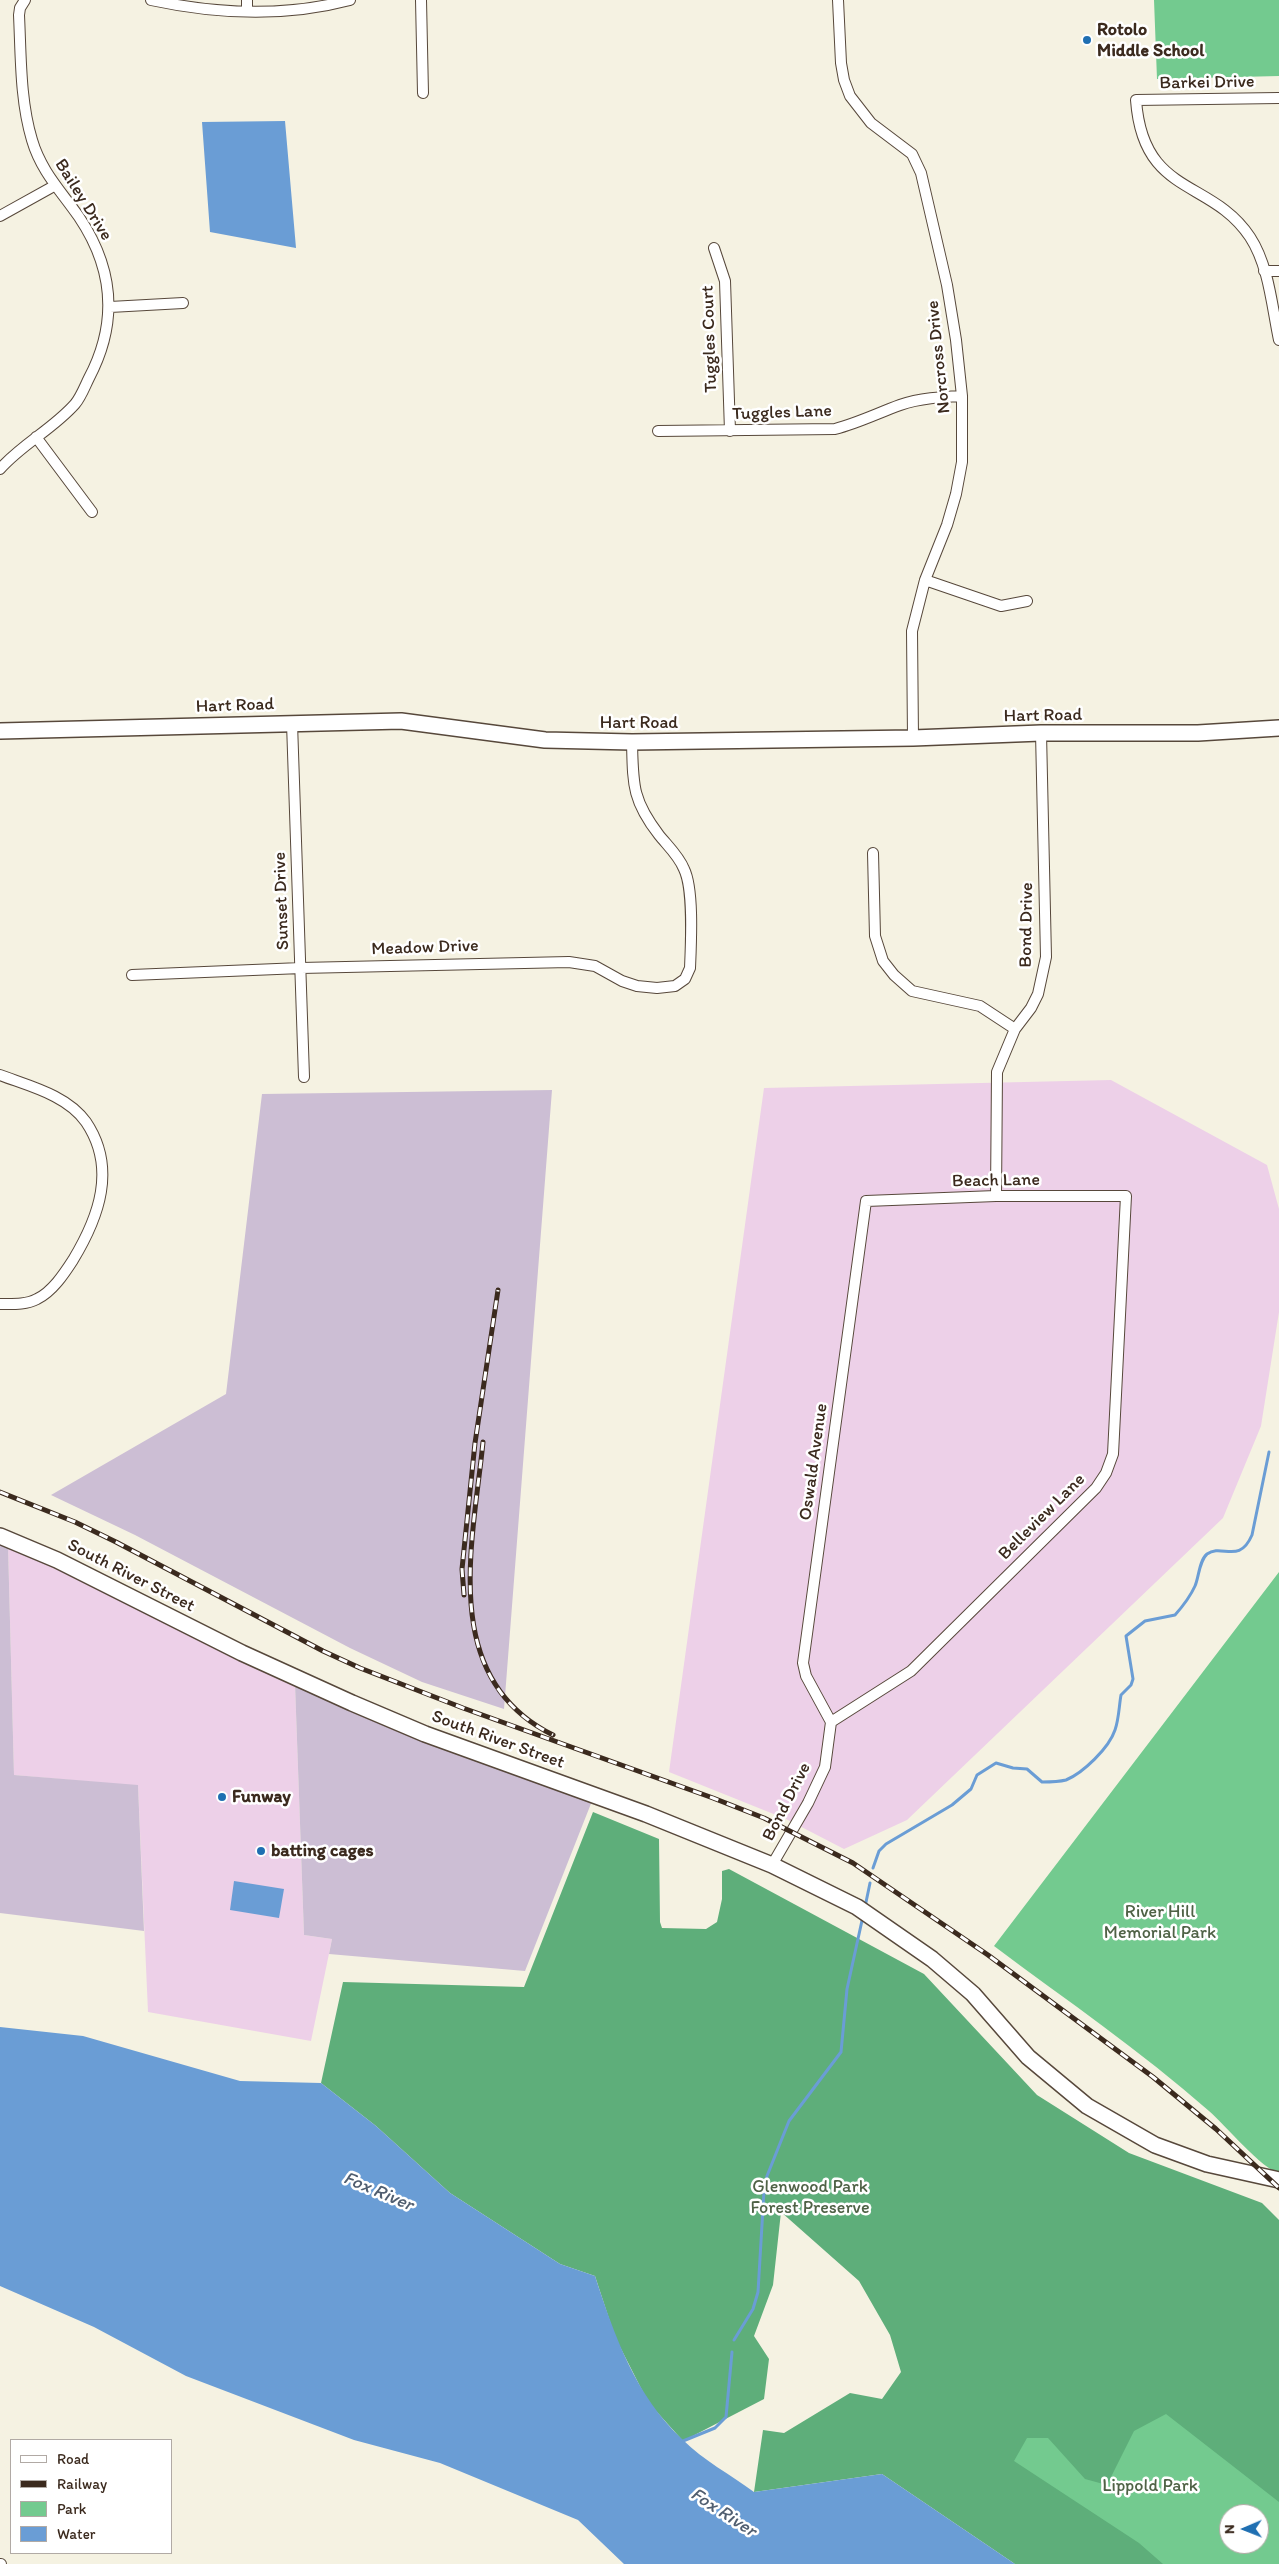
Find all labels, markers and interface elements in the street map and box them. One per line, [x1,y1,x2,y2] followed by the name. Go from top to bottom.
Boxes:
[1097,19,1204,62] place label: Rotolo Middle School
[1081,34,1093,46] marker: Rotolo Middle School
[1159,71,1255,95] street label: Barkei Drive
[49,155,117,245] street label: Bailey Drive
[697,285,723,393] street label: Tuggles Court
[922,299,956,415] street label: Norcross Drive
[732,400,832,426] street label: Tuggles Lane
[195,694,275,718] street label: Hart Road
[1004,705,1082,727] street label: Hart Road
[600,712,678,734] street label: Hart Road
[269,852,295,950] street label: Sunset Drive
[1015,882,1039,968] street label: Bond Drive
[371,935,479,961] street label: Meadow Drive
[952,1169,1040,1193] street label: Beach Lane
[795,1402,833,1522] street label: Oswald Avenue
[994,1469,1090,1565] street label: Belleview Lane
[64,1535,198,1617] street label: South River Street
[429,1706,567,1774] street label: South River Street
[758,1759,816,1845] street label: Bond Drive
[232,1786,291,1808] place label: Funway
[216,1791,228,1803] marker: Funway
[271,1840,374,1862] place label: batting cages
[255,1845,267,1857] marker: batting cages
[1104,1901,1216,1944] park label: River Hill Memorial Park
[340,2167,416,2217] water label: Fox River
[750,2176,870,2218] park label: Glenwood Park Forest Preserve
[10,2439,172,2554] legend
[57,2450,89,2468] text: Road
[57,2475,107,2493] text: Railway
[1102,2475,1198,2497] park label: Lippold Park
[686,2483,760,2543] water label: Fox River
[57,2500,87,2518] text: Park
[1219,2504,1269,2554] north arrow
[1221,2524,1238,2534] text: N
[57,2525,95,2543] text: Water

